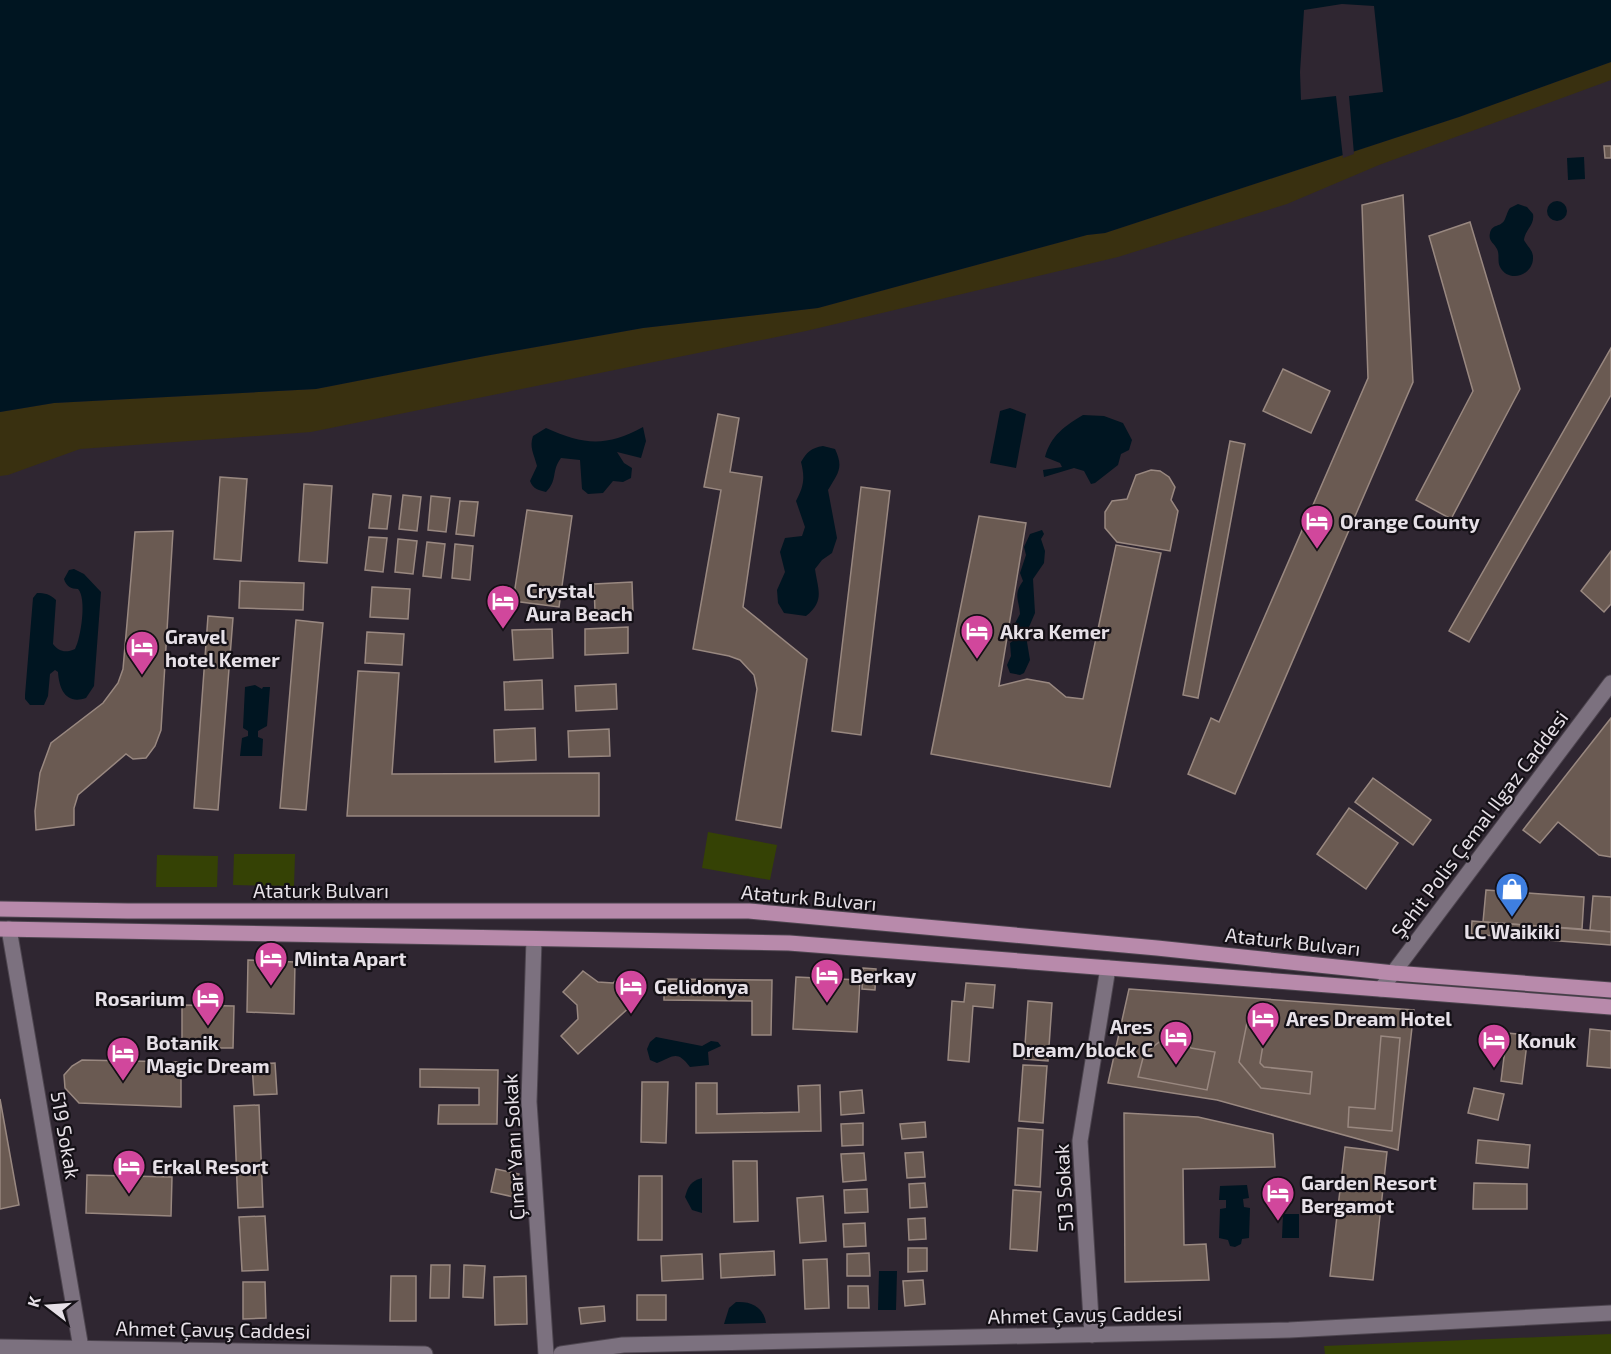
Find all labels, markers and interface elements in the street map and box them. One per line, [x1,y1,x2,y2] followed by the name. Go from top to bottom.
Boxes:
[1299,503,1335,550] hotel icon: Orange County
[1340,509,1480,534] place label: Orange County
[526,578,633,625] place label: Crystal Aura Beach
[485,583,521,630] hotel icon: Crystal Aura Beach
[959,613,995,660] hotel icon: Akra Kemer
[1000,619,1110,643] place label: Akra Kemer
[165,624,280,671] place label: Gravel hotel Kemer
[124,629,160,676] hotel icon: Gravel hotel Kemer
[1386,705,1573,943] street label: Şehit Polis Çemal Ilgaz Caddesi
[1494,871,1530,918] shop icon: LC Waikiki
[253,878,389,902] street label: Ataturk Bulvarı
[740,879,878,915] street label: Ataturk Bulvarı
[1464,919,1560,943] place label: LC Waikiki
[1224,922,1362,960] street label: Ataturk Bulvarı
[253,940,289,987] hotel icon: Minta Apart
[294,946,407,970] place label: Minta Apart
[809,957,845,1004] hotel icon: Berkay
[850,963,917,988] place label: Berkay
[613,968,649,1015] hotel icon: Gelidonya
[654,974,749,999] place label: Gelidonya
[190,980,226,1027] hotel icon: Rosarium
[95,986,185,1010] place label: Rosarium
[1245,1000,1281,1047] hotel icon: Ares Dream Hotel
[1286,1006,1452,1030] place label: Ares Dream Hotel
[1012,1014,1153,1061] place label: Ares Dream/block C
[1158,1019,1194,1066] hotel icon: Ares Dream/block C
[1476,1022,1512,1069] hotel icon: Konuk
[1517,1028,1577,1052] place label: Konuk
[146,1030,270,1077] place label: Botanik Magic Dream
[105,1035,141,1082] hotel icon: Botanik Magic Dream
[497,1073,530,1221] street label: Çınar Yanı Sokak
[46,1089,86,1181] street label: 519 Sokak
[1049,1143,1077,1233] street label: 513 Sokak
[111,1148,147,1195] hotel icon: Erkal Resort
[152,1154,268,1178] place label: Erkal Resort
[1301,1170,1437,1217] place label: Garden Resort Bergamot
[1260,1175,1296,1222] hotel icon: Garden Resort Bergamot
[18,1276,78,1336] north arrow
[23,1293,44,1309] text: K
[988,1300,1182,1329] street label: Ahmet Çavuş Caddesi
[116,1315,310,1344] street label: Ahmet Çavuş Caddesi

